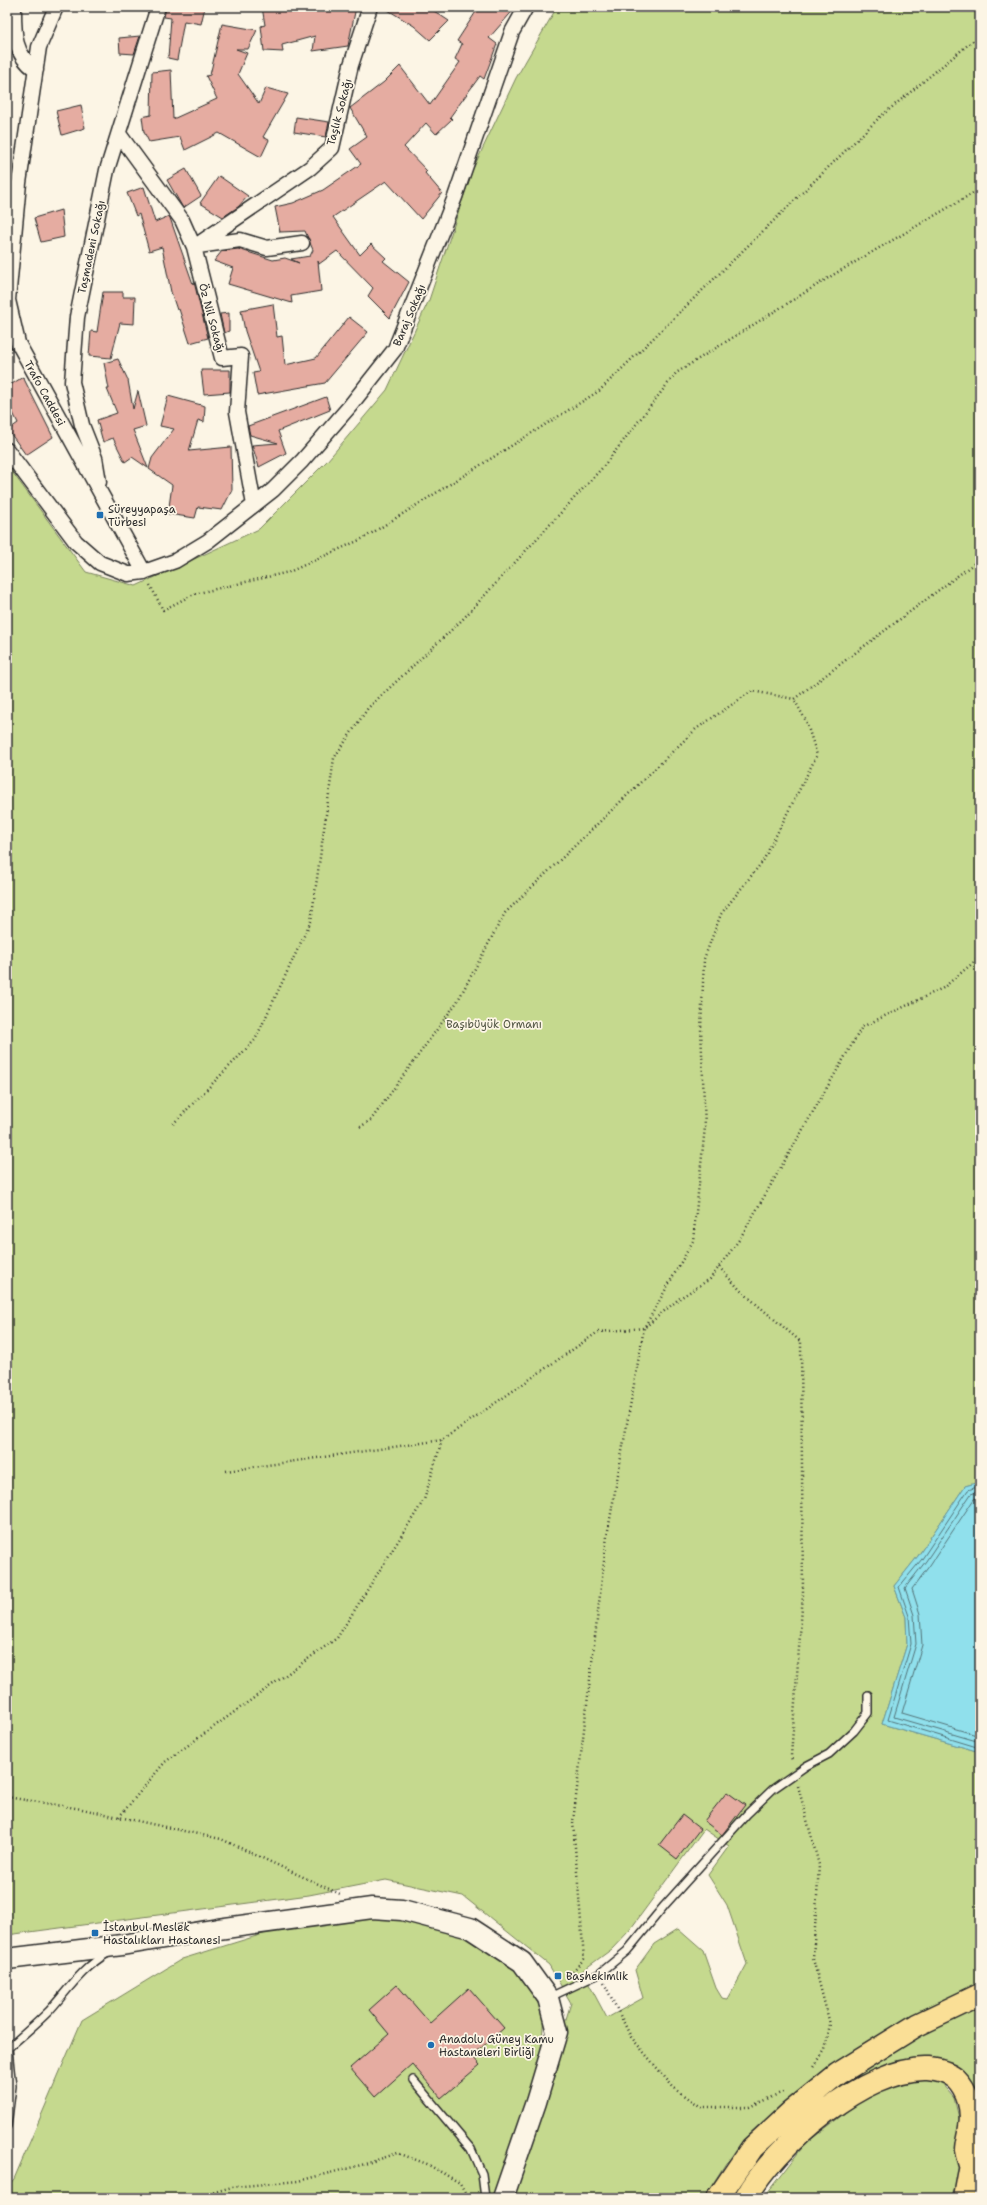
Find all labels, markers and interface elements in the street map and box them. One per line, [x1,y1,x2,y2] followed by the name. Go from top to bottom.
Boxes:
[323,77,356,147] street label: Taşlık Sokağı
[74,199,109,295] street label: Taşmadeni Sokağı
[195,282,228,355] street label: Öz Nil Sokağı
[390,282,429,348] street label: Baraj Sokağı
[20,358,69,429] street label: Trafo Caddesi
[108,502,176,530] place label: Süreyyapaşa Türbesi
[95,510,105,520] marker: Süreyyapaşa Türbesi
[446,1017,542,1032] park label: Başıbüyük Ormanı
[103,1920,221,1948] place label: İstanbul Meslek Hastalıkları Hastanesi
[90,1928,100,1938] marker: İstanbul Meslek Hastalıkları Hastanesi
[566,1969,628,1984] place label: Başhekimlik
[553,1971,563,1981] marker: Başhekimlik
[439,2032,554,2060] place label: Anadolu Güney Kamu Hastaneleri Birliği
[426,2040,436,2050] marker: Anadolu Güney Kamu Hastaneleri Birliği

